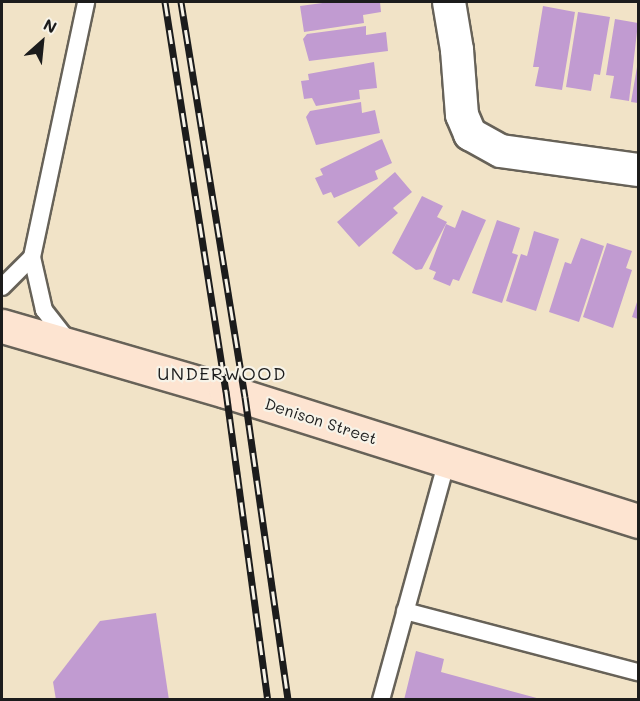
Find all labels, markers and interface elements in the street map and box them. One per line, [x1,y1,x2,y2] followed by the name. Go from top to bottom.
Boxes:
[12,12,72,72] north arrow
[40,13,61,38] text: N
[157,362,287,384] district label: UNDERWOOD
[262,394,380,448] street label: Denison Street

